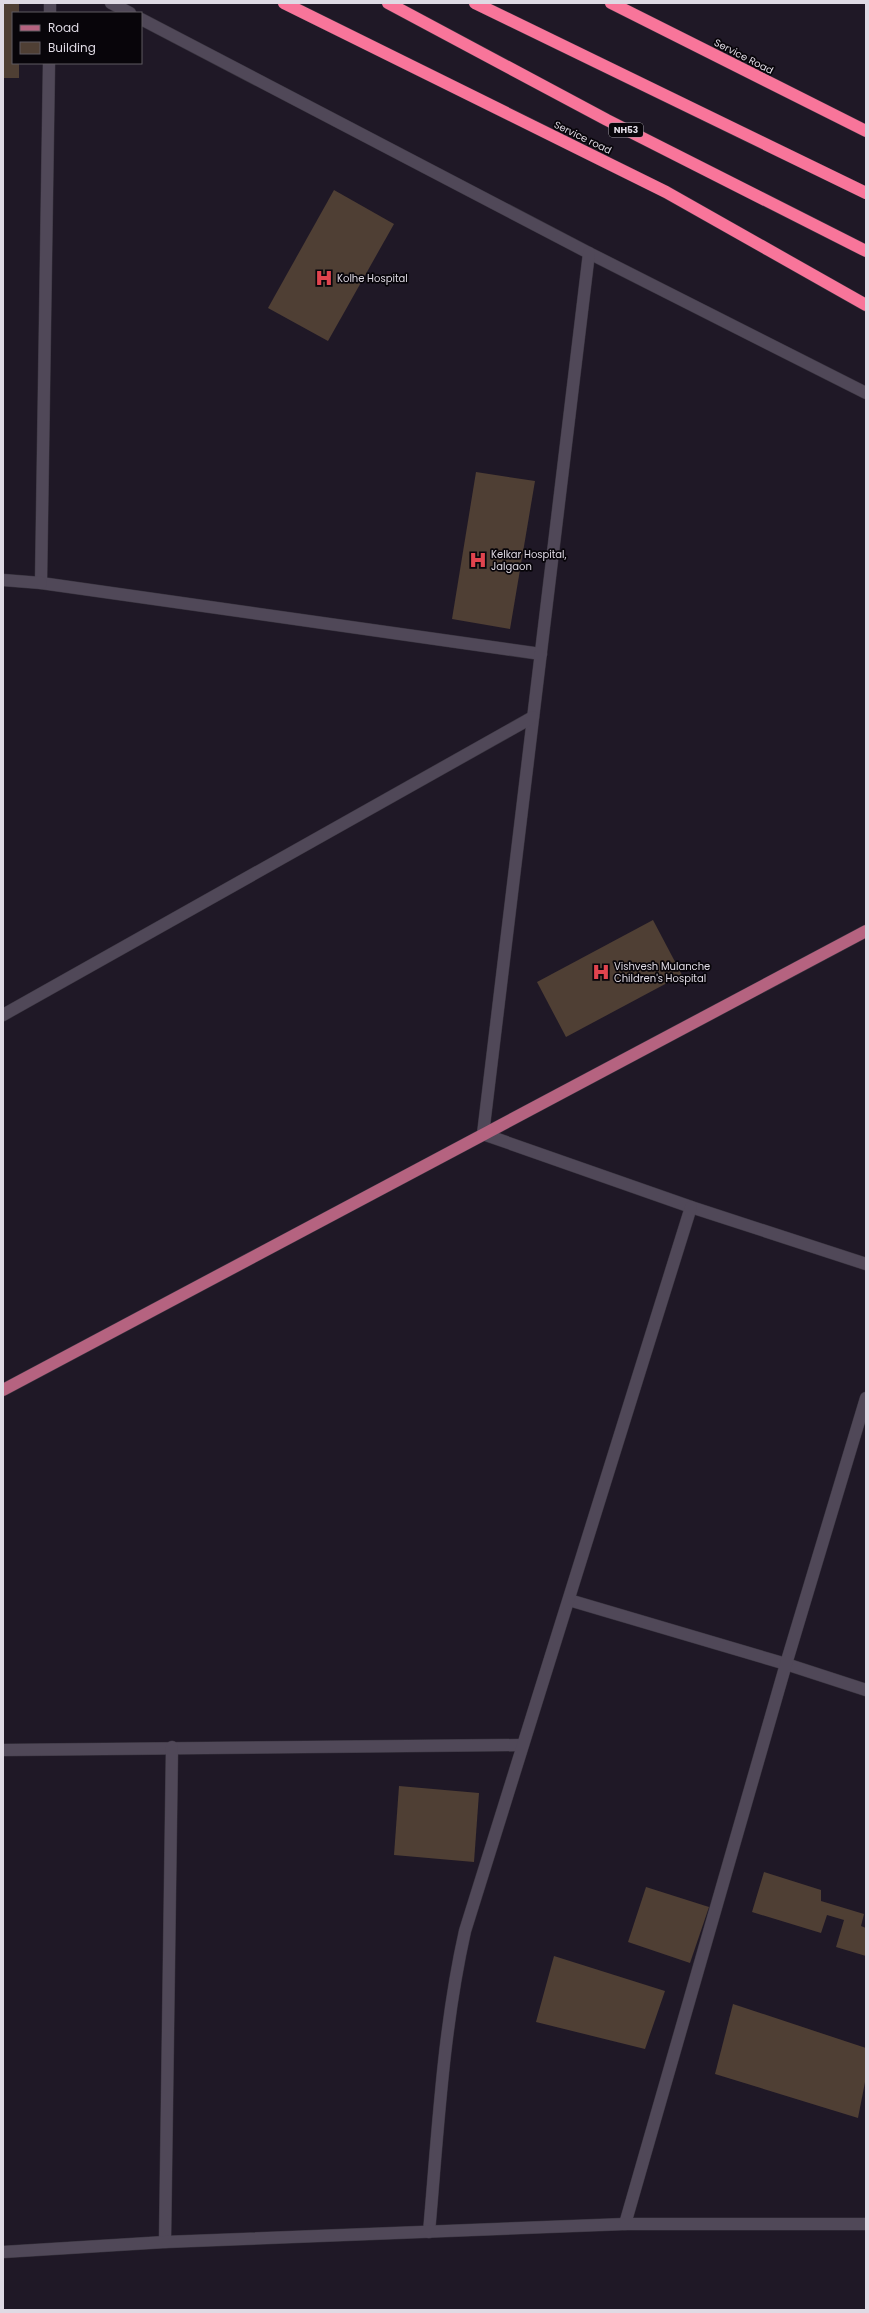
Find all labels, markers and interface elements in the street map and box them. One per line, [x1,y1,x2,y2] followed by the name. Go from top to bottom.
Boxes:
[12,12,142,64] legend
[48,19,79,36] text: Road
[711,35,776,78] street label: Service Road
[48,39,96,56] text: Building
[551,117,614,158] street label: Service road
[609,123,643,137] road number: NH53
[314,268,334,288] hospital icon: Kolhe Hospital
[337,271,408,286] place label: Kolhe Hospital
[491,547,567,574] place label: Kelkar Hospital, Jalgaon
[468,550,488,570] hospital icon: Kelkar Hospital, Jalgaon
[614,959,710,986] place label: Vishvesh Mulanche Children's Hospital
[591,962,611,982] hospital icon: Vishvesh Mulanche Children's Hospital

